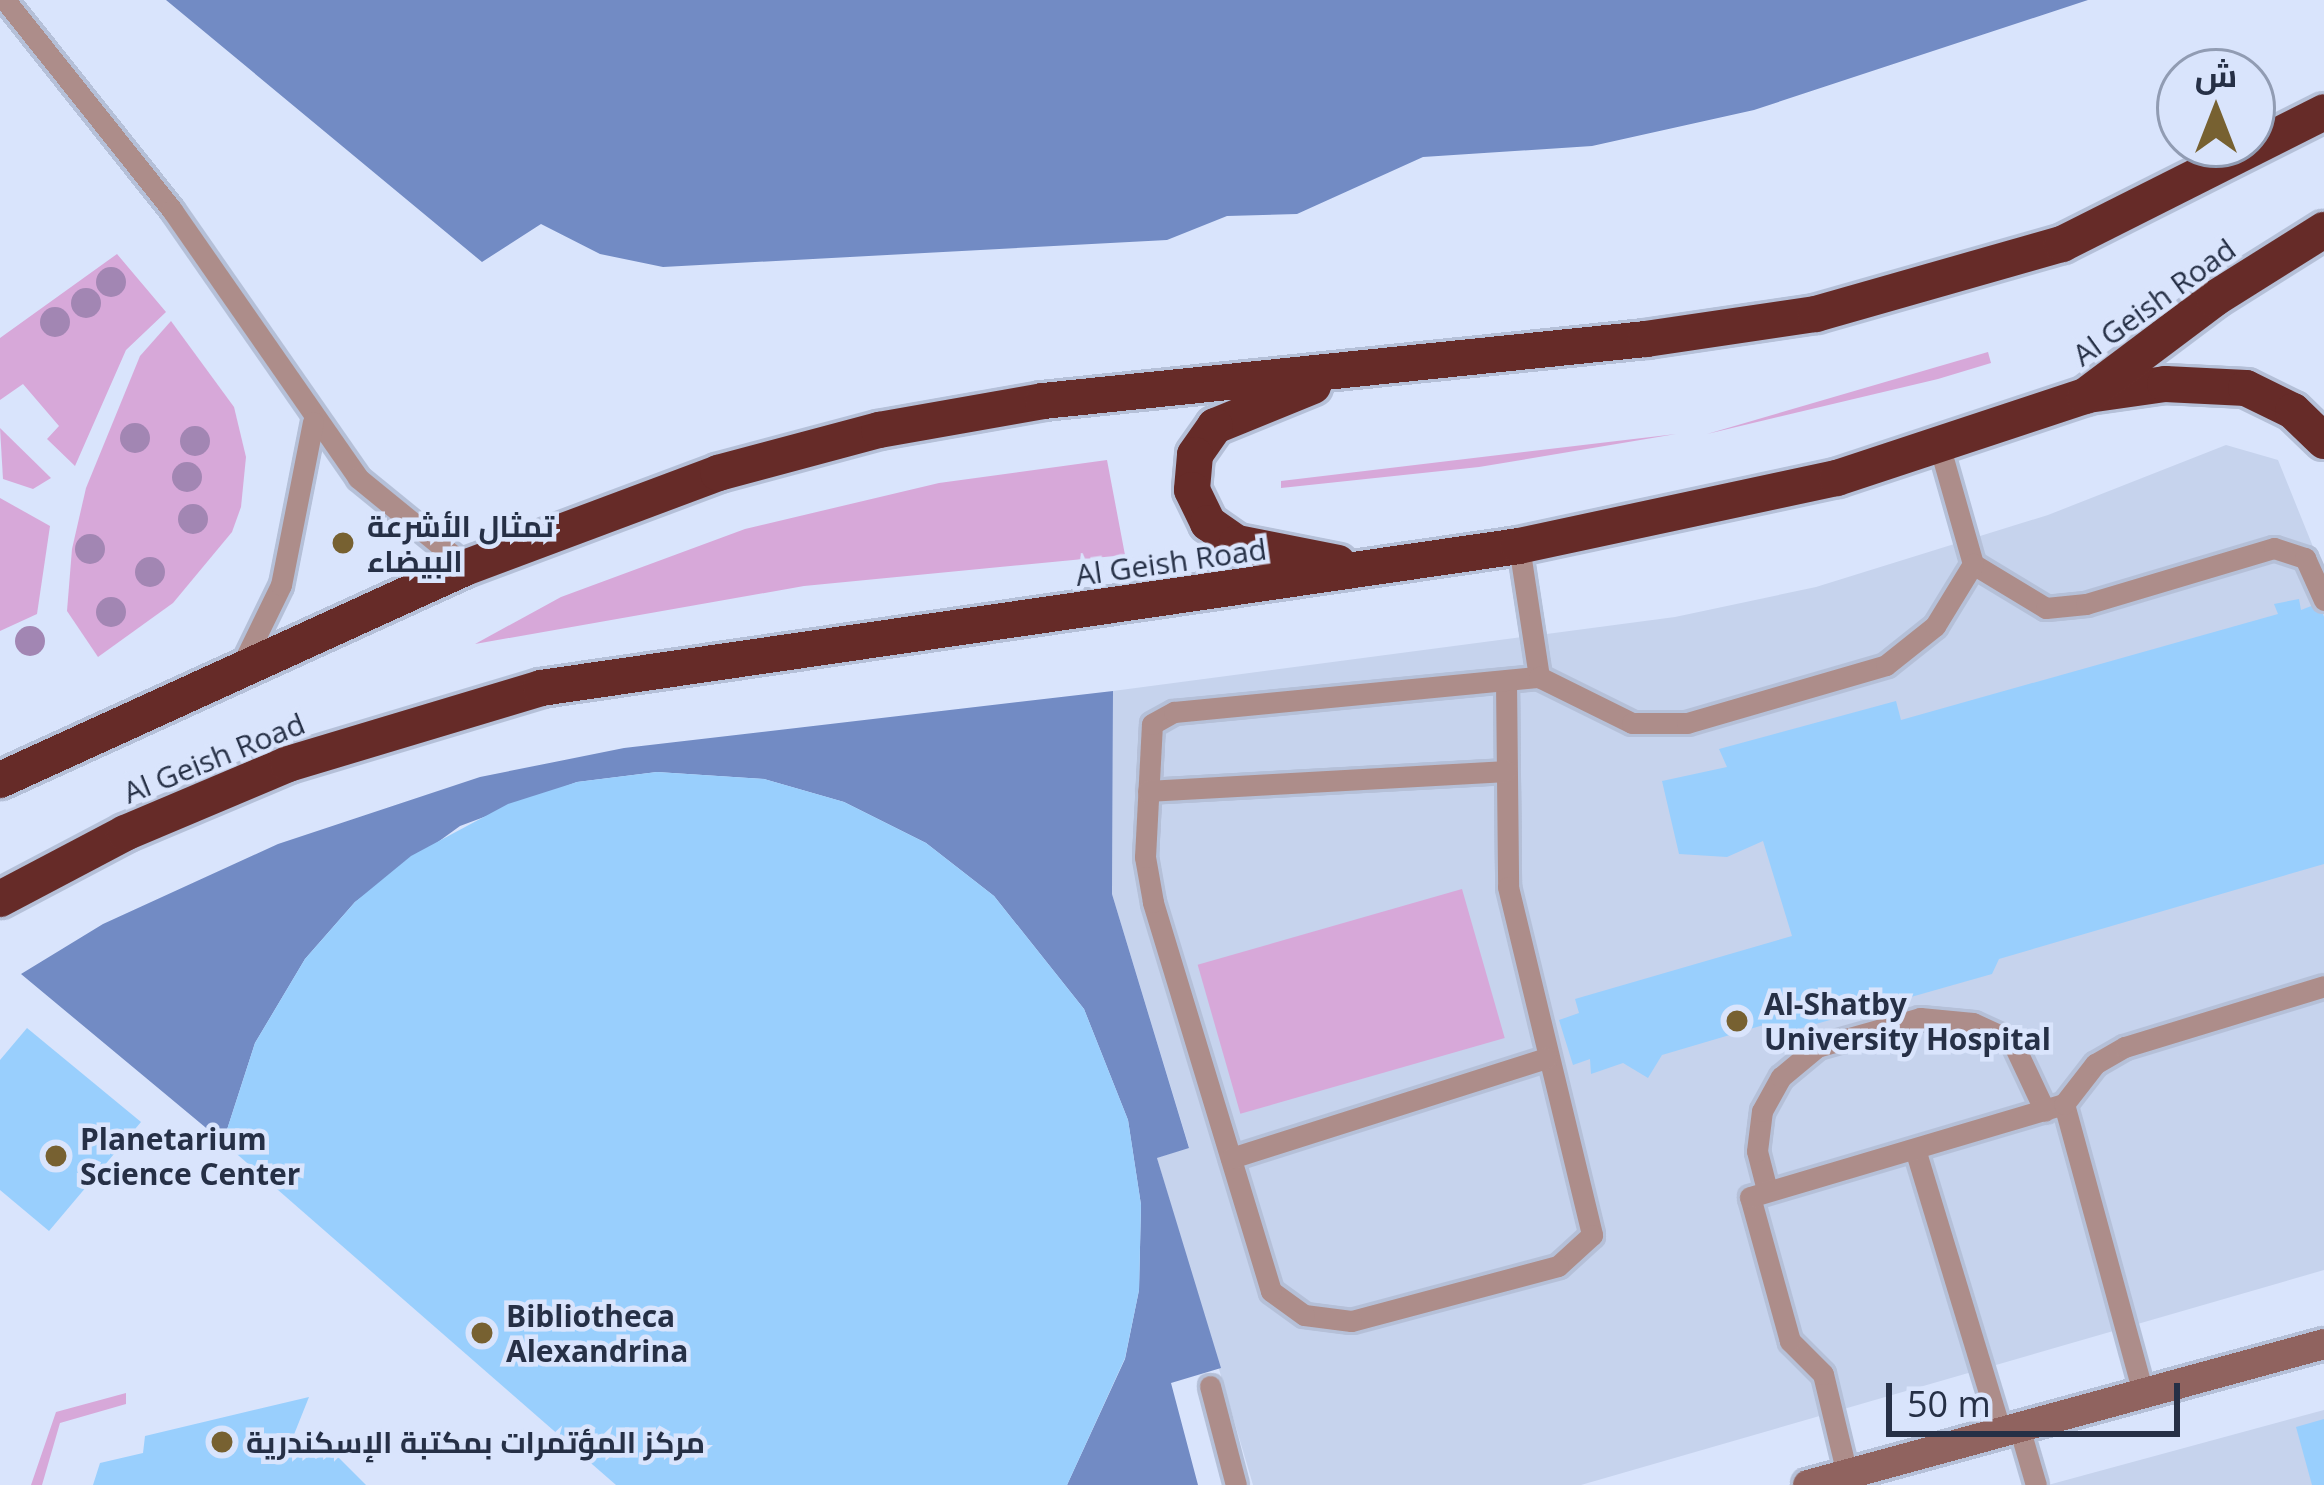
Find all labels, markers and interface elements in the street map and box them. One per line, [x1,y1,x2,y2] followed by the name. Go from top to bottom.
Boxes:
[2156,48,2276,168] north arrow
[2195,52,2237,97] text: ش
[2065,231,2243,373] street label: Al Geish Road
[367,508,554,578] place label: تمثال الأشرعة البيضاء
[330,530,356,556] marker: تمثال الأشرعة البيضاء
[1073,531,1269,593] street label: Al Geish Road
[118,705,310,811] street label: Al Geish Road
[1764,986,2051,1056] place label: Al-Shatby University Hospital
[1721,1005,1753,1037] marker: Al-Shatby University Hospital
[80,1121,300,1192] place label: Planetarium Science Center
[43,1143,69,1169] marker: Planetarium Science Center
[506,1298,688,1368] place label: Bibliotheca Alexandrina
[469,1320,495,1346] marker: Bibliotheca Alexandrina
[1892,1359,2186,1433] scale bar
[1907,1379,1991,1428] text: 50 m
[246,1424,705,1460] place label: مركز المؤتمرات بمكتبة الإسكندرية
[209,1429,235,1455] marker: مركز المؤتمرات بمكتبة الإسكندرية

